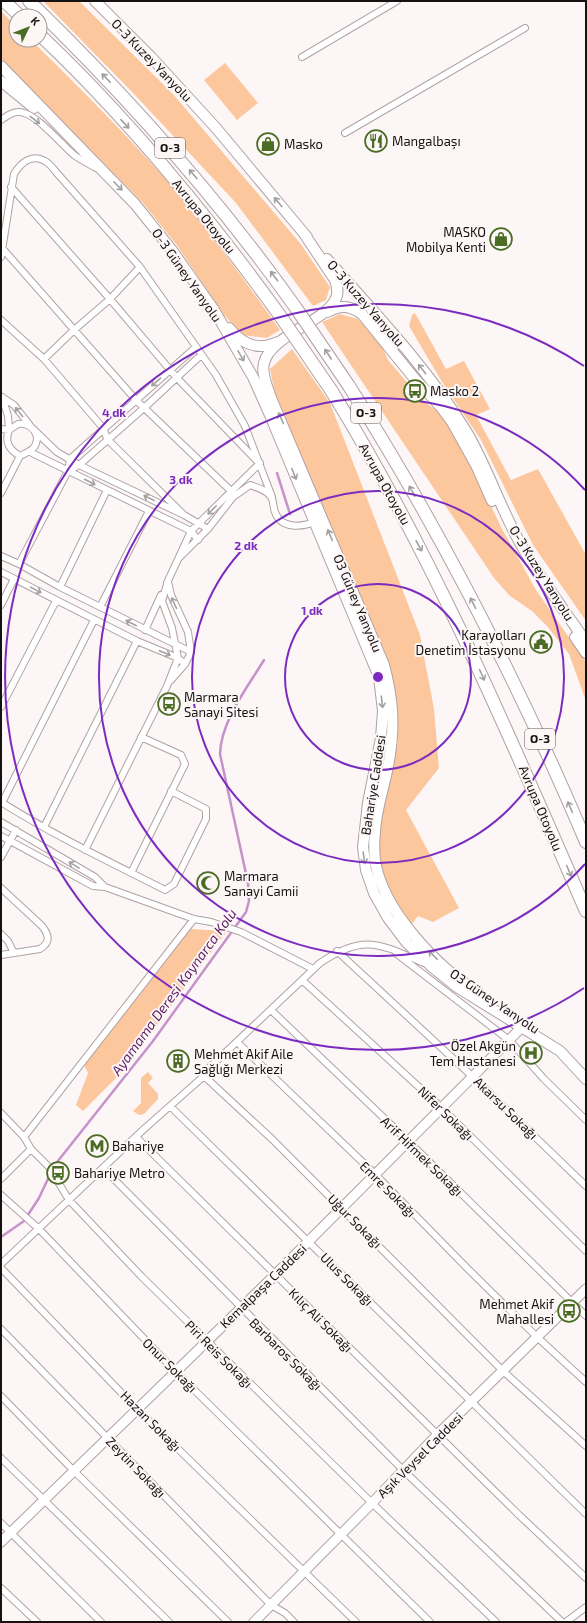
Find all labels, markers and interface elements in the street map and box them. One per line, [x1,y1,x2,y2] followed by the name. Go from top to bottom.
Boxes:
[8,8,48,48] north arrow
[29,14,43,28] text: K
[108,15,196,105] street label: O-3 Kuzey Yanyolu
[101,73,111,83] one-way arrow
[30,116,41,124] one-way arrow
[121,119,130,129] one-way arrow
[363,128,389,154] restaurant icon: Mangalbaşı
[255,131,281,157] shop icon: Masko
[392,133,461,150] place label: Mangalbaşı
[284,136,323,152] place label: Masko
[155,138,185,158] road number: O-3
[189,169,198,179] one-way arrow
[169,175,239,257] street label: Avrupa Otoyolu
[113,181,123,191] one-way arrow
[273,197,282,207] one-way arrow
[406,224,486,255] place label: MASKO Mobilya Kenti
[149,225,225,325] street label: O-3 Güney Yanyolu
[488,226,514,252] shop icon: MASKO Mobilya Kenti
[324,257,408,349] street label: O-3 Kuzey Yanyolu
[269,271,278,282] one-way arrow
[324,349,332,360] one-way arrow
[237,350,245,362] one-way arrow
[418,364,426,375] one-way arrow
[151,378,162,387] one-way arrow
[402,378,428,404] bus stop icon: Masko 2
[430,383,479,399] place label: Masko 2
[351,403,381,423] road number: O-3
[102,405,126,419] text: 4 dk
[15,407,24,417] one-way arrow
[276,412,284,424] one-way arrow
[356,440,414,528] street label: Avrupa Otoyolu
[291,468,299,480] one-way arrow
[169,472,193,486] text: 3 dk
[84,479,96,486] one-way arrow
[408,485,416,497] one-way arrow
[144,494,156,501] one-way arrow
[207,505,217,515] one-way arrow
[506,522,578,624] street label: O-3 Kuzey Yanyolu
[325,529,333,541] one-way arrow
[234,538,258,552] text: 2 dk
[415,539,423,551] one-way arrow
[330,552,386,654] street label: O3 Güney Yanyolu
[29,587,41,594] one-way arrow
[170,597,177,609] one-way arrow
[469,597,476,609] one-way arrow
[301,603,323,617] text: 1 dk
[125,618,137,626] one-way arrow
[416,627,526,658] place label: Karayolları Denetim İstasyonu
[528,629,554,655] public building icon: Karayolları Denetim İstasyonu
[159,649,171,657] one-way arrow
[479,668,486,680] one-way arrow
[371,670,385,684] centre of rings
[184,689,258,720] place label: Marmara Sanayi Sitesi
[156,691,182,717] bus stop icon: Marmara Sanayi Sitesi
[378,695,386,708] one-way arrow
[525,729,555,749] road number: O-3
[357,734,389,836] street label: Bahariye Caddesi
[516,763,566,853] street label: Avrupa Otoyolu
[566,801,573,813] one-way arrow
[360,851,368,864] one-way arrow
[68,860,80,868] one-way arrow
[565,864,573,876] one-way arrow
[224,868,299,899] place label: Marmara Sanayi Camii
[195,870,221,896] mosque icon: Marmara Sanayi Camii
[107,905,240,1079] water label: Ayamama Deresi Kaynarca Kolu
[428,950,438,960] one-way arrow
[447,965,543,1037] street label: O3 Güney Yanyolu
[430,1038,516,1069] place label: Özel Akgün Tem Hastanesi
[518,1040,544,1066] hospital icon: Özel Akgün Tem Hastanesi
[194,1046,293,1077] place label: Mehmet Akif Aile Sağlığı Merkezi
[165,1048,191,1074] building icon: Mehmet Akif Aile Sağlığı Merkezi
[471,1073,541,1143] street label: Akarsu Sokağı
[415,1083,477,1143] street label: Nifer Sokağı
[378,1113,466,1199] street label: Arif Hifmek Sokağı
[84,1133,110,1159] metro station icon: Bahariye
[112,1138,164,1154] place label: Bahariye
[357,1158,419,1220] street label: Emre Sokağı
[45,1160,71,1186] bus stop icon: Bahariye Metro
[74,1165,165,1181] place label: Bahariye Metro
[325,1191,385,1251] street label: Uğur Sokağı
[216,1240,310,1332] street label: Kemalpaşa Caddesi
[317,1249,377,1309] street label: Ulus Sokağı
[285,1285,356,1356] street label: Kılıç Ali Sokağı
[479,1296,555,1327] place label: Mehmet Akif Mahallesi
[556,1298,582,1324] bus stop icon: Mehmet Akif Mahallesi
[246,1314,326,1394] street label: Barbaros Sokağı
[182,1317,256,1391] street label: Piri Reis Sokağı
[139,1334,201,1396] street label: Onur Sokağı
[117,1387,185,1455] street label: Hazan Sokağı
[374,1409,467,1502] street label: Aşık Veysel Caddesi
[103,1433,169,1501] street label: Zeytin Sokağı

